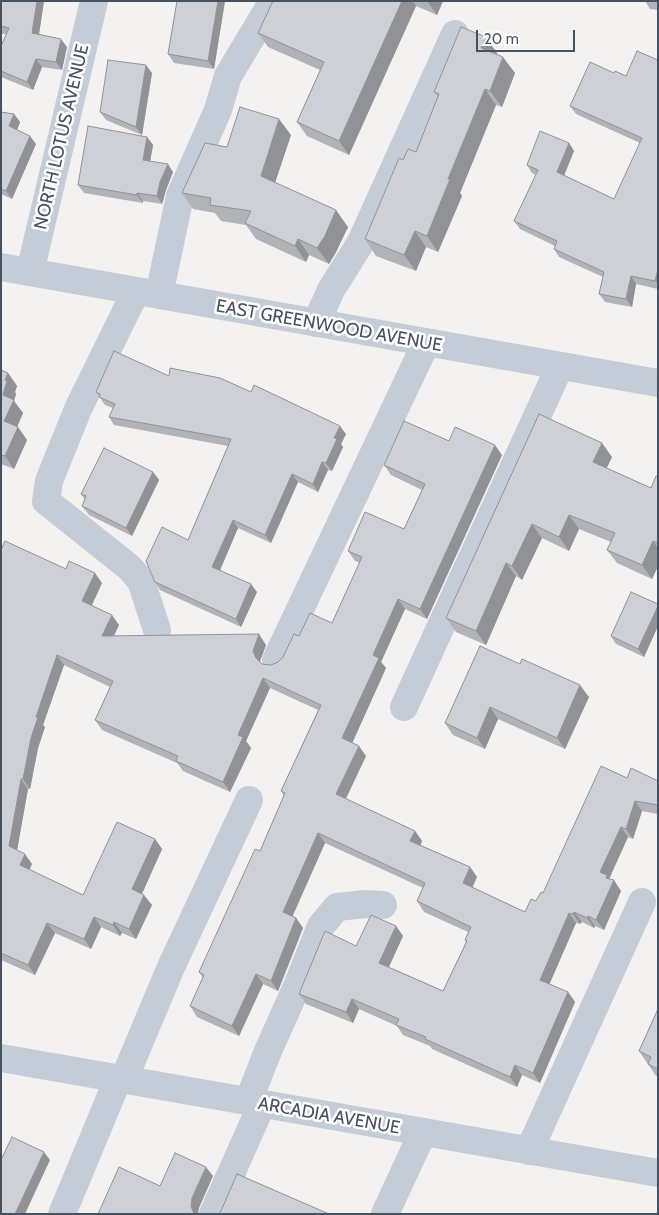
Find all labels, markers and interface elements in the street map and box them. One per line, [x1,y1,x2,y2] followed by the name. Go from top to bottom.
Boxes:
[479,20,578,52] scale bar
[484,30,519,48] text: 20 m
[30,42,94,232] street label: NORTH LOTUS AVENUE
[214,295,444,357] street label: EAST GREENWOOD AVENUE
[256,1093,402,1139] street label: ARCADIA AVENUE

